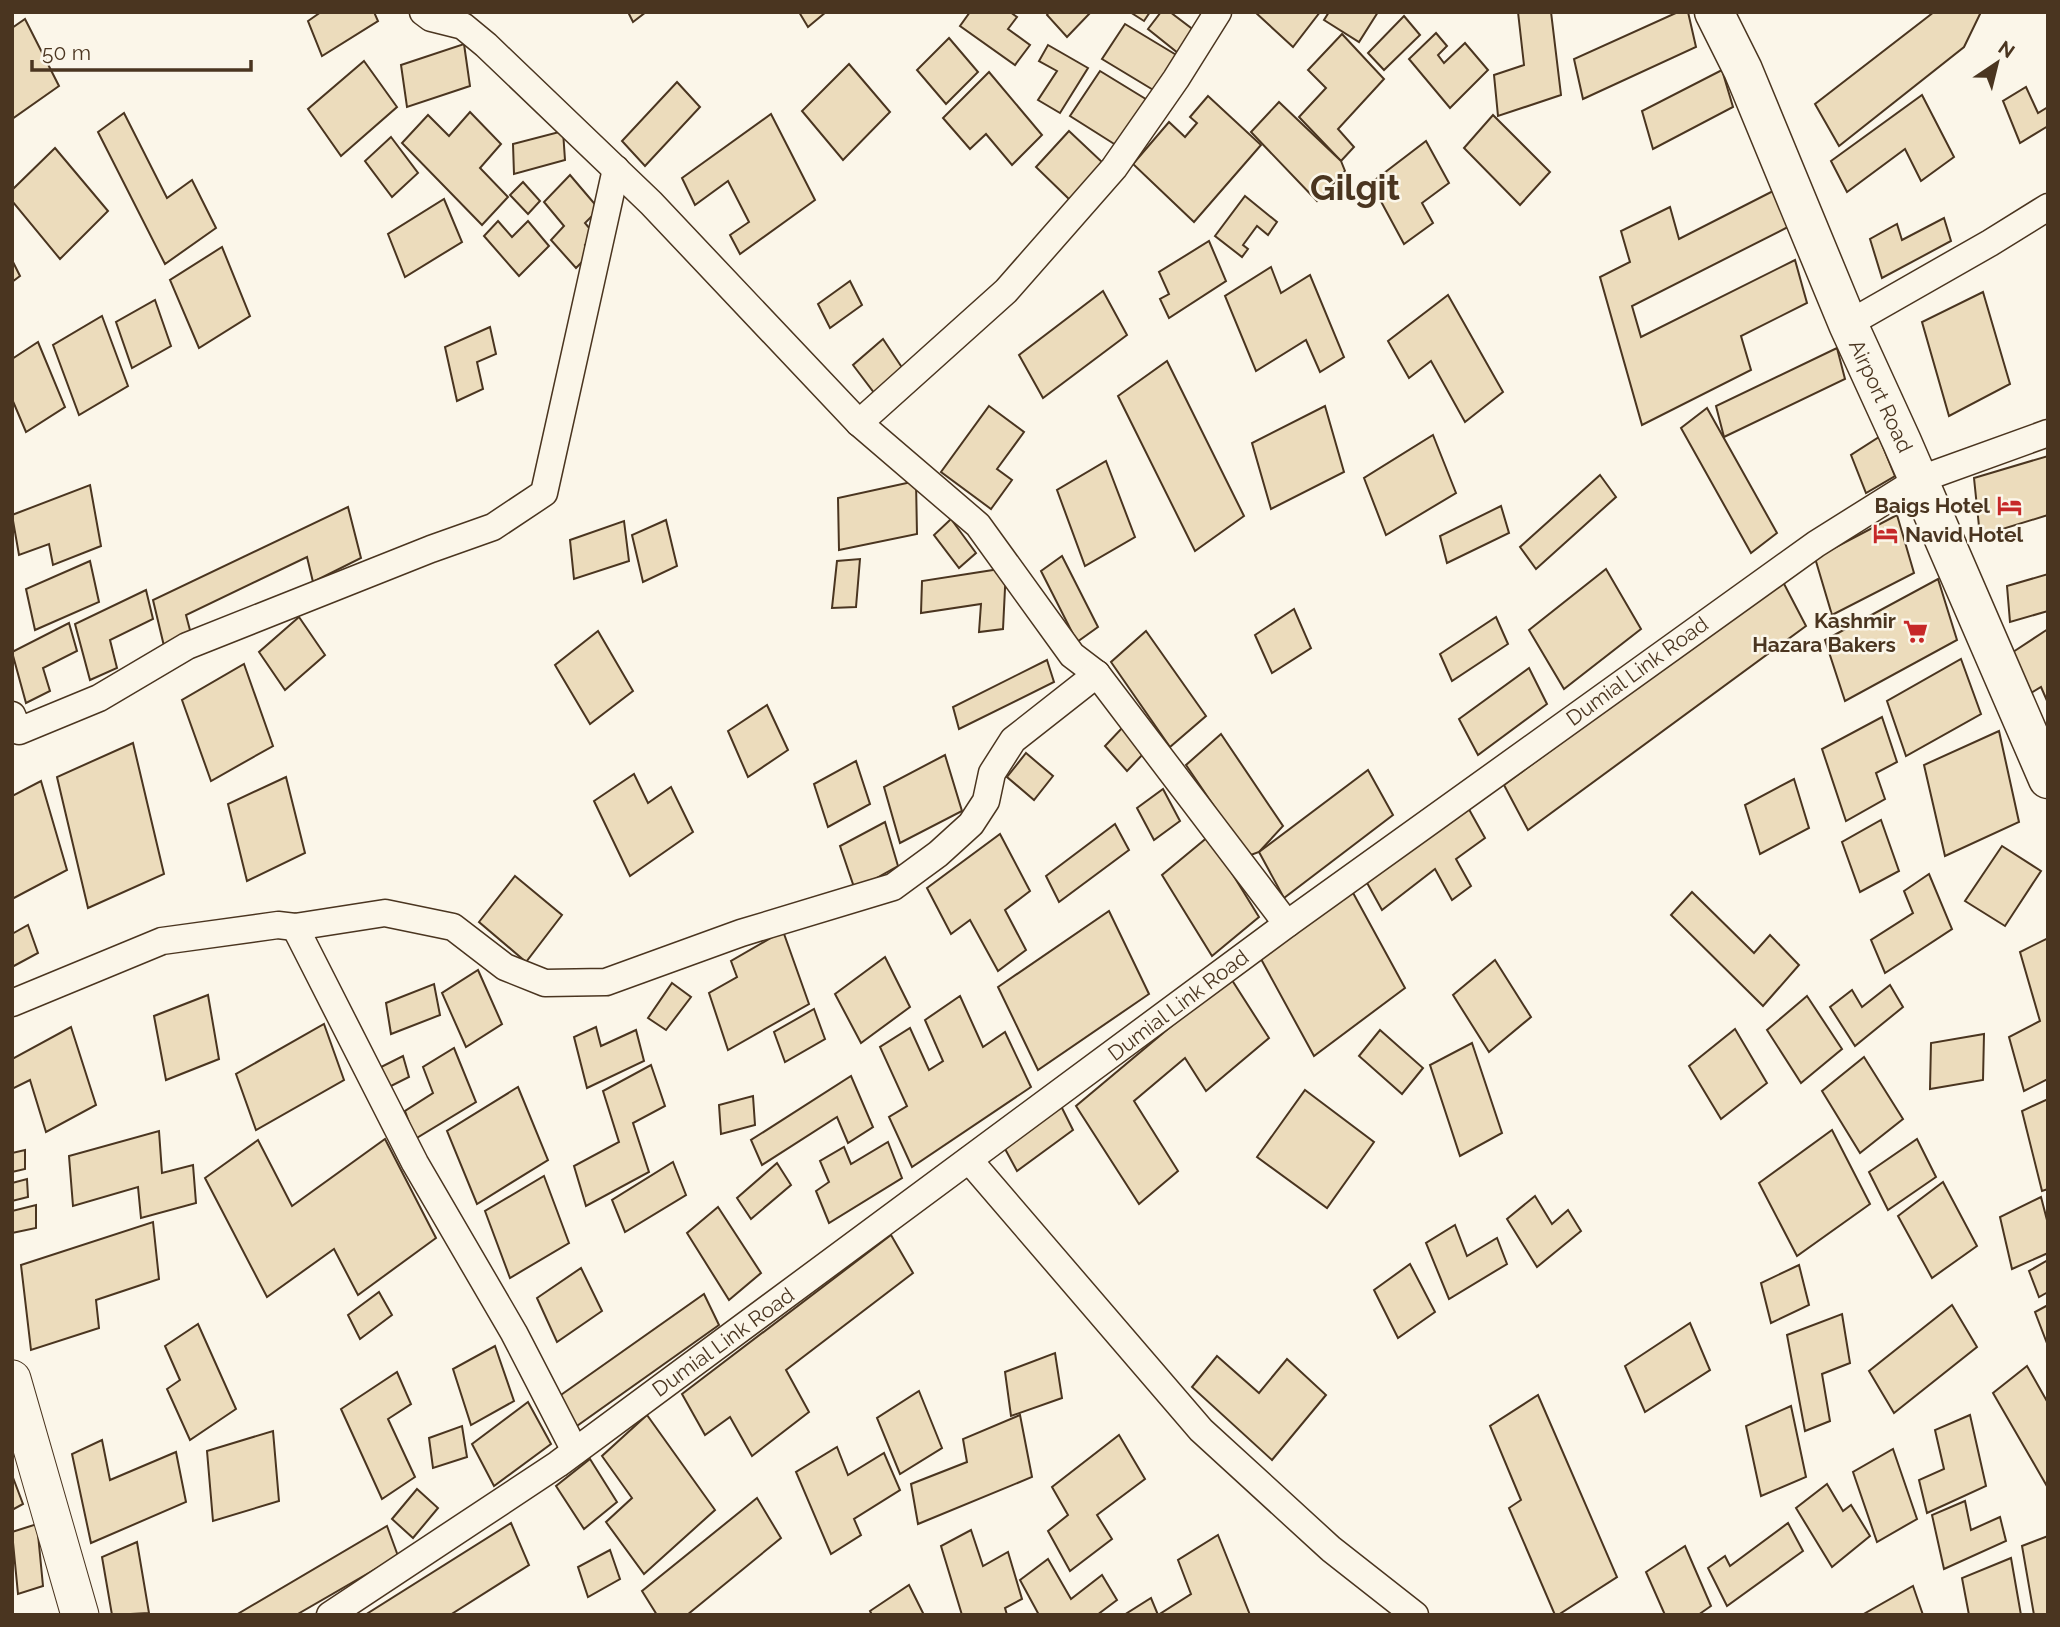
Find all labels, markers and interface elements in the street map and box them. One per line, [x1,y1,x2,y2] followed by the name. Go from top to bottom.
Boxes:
[32,28,250,72] scale bar
[1962,28,2032,98] north arrow
[1995,36,2019,62] text: N
[42,40,91,65] text: 50 m
[1310,167,1401,208] district label: Gilgit
[1844,336,1918,456] street label: Airport Road
[1996,491,2024,519] hotel icon: Baigs Hotel
[1874,493,1990,518] place label: Baigs Hotel
[1871,520,1899,548] hotel icon: Navid Hotel
[1905,522,2024,547] place label: Navid Hotel
[1752,608,1896,657] place label: Kashmir Hazara Bakers
[1561,611,1713,731] street label: Dumial Link Road
[1902,618,1930,646] supermarket icon: Kashmir Hazara Bakers
[1103,944,1253,1066] street label: Dumial Link Road
[647,1282,799,1402] street label: Dumial Link Road

